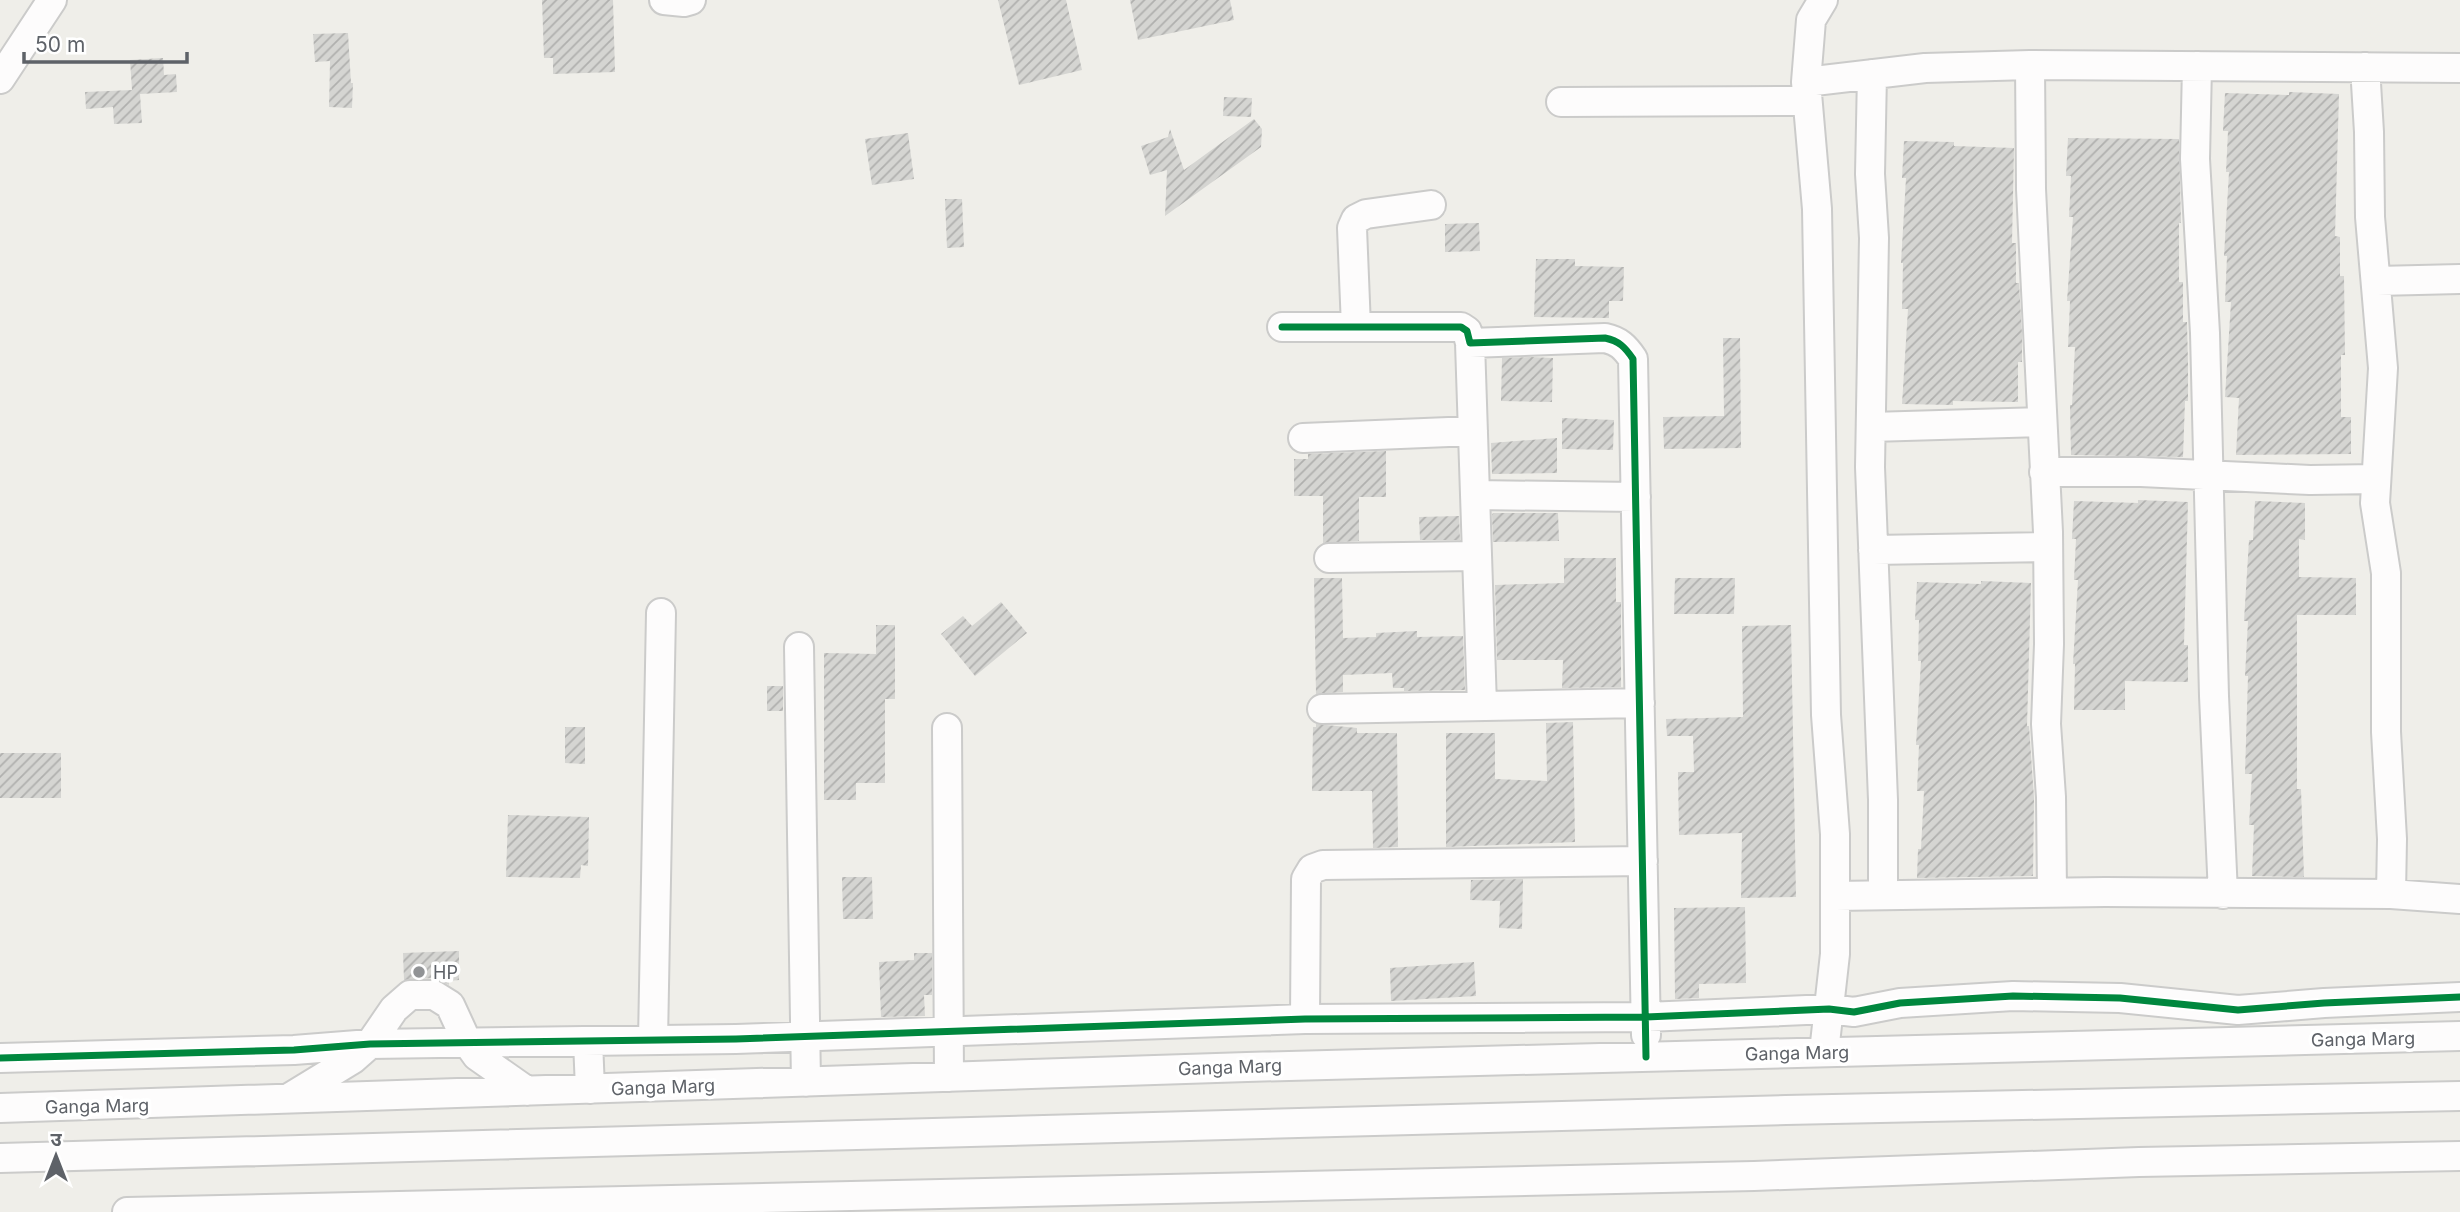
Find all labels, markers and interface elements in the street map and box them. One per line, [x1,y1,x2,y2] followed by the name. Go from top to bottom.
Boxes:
[24,21,187,65] scale bar
[35,32,85,57] text: 50 m
[433,962,458,983] place label: HP
[411,964,427,980] marker: HP
[2311,1028,2415,1050] street label: Ganga Marg
[1745,1042,1849,1064] street label: Ganga Marg
[1178,1055,1282,1079] street label: Ganga Marg
[611,1075,715,1099] street label: Ganga Marg
[45,1095,149,1117] street label: Ganga Marg
[21,1121,91,1191] north arrow
[50,1128,62,1151] text: उ

